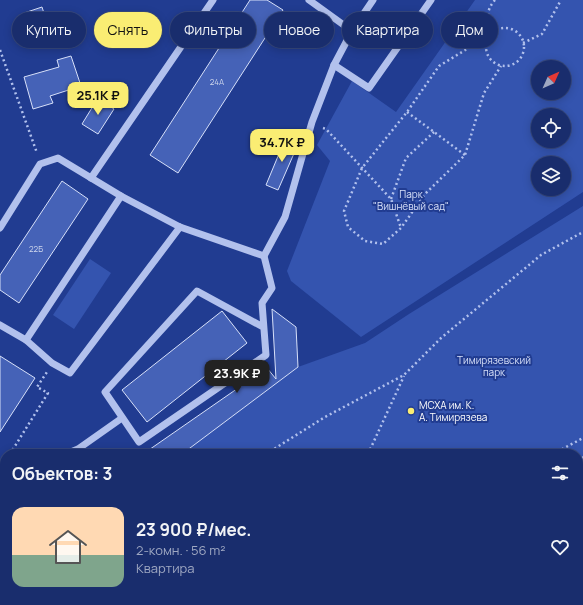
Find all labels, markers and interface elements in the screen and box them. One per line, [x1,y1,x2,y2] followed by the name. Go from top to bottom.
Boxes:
[12,12,86,48] chip: Купить
[94,12,162,48] chip: Снять
[170,12,256,48] chip: Фильтры
[264,12,334,48] chip: Новое
[342,12,433,48] chip: Квартира
[441,12,498,48] chip: Дом
[531,60,571,100] north arrow
[531,60,571,196] map controls
[210,76,224,87] house number: 24А
[61,82,135,116] pin: 25.1K ₽
[76,86,120,104] text: 25.1K ₽
[531,108,571,148] button: locate
[245,129,319,163] pin: 34.7K ₽
[259,133,305,151] text: 34.7K ₽
[531,156,571,196] button: layers
[373,187,449,213] park label: Парк "Вишнёвый сад"
[29,243,43,254] house number: 22Б
[457,353,531,379] park label: Тимирязевский парк
[200,360,274,394] pin: 23.9K ₽
[214,364,260,382] text: 23.9K ₽
[419,398,487,424] place label: МСХА им. К. А. Тимирязева
[406,406,416,416] marker: МСХА им. К. А. Тимирязева
[12,462,112,485] text: Объектов: 3
[549,462,571,484] icon: filters
[136,518,251,541] text: 23 900 ₽/мес.
[44,523,92,571] icon: home
[549,536,571,558] icon: heart
[136,541,225,559] text: 2-комн. · 56 m²
[136,559,195,577] text: Квартира

